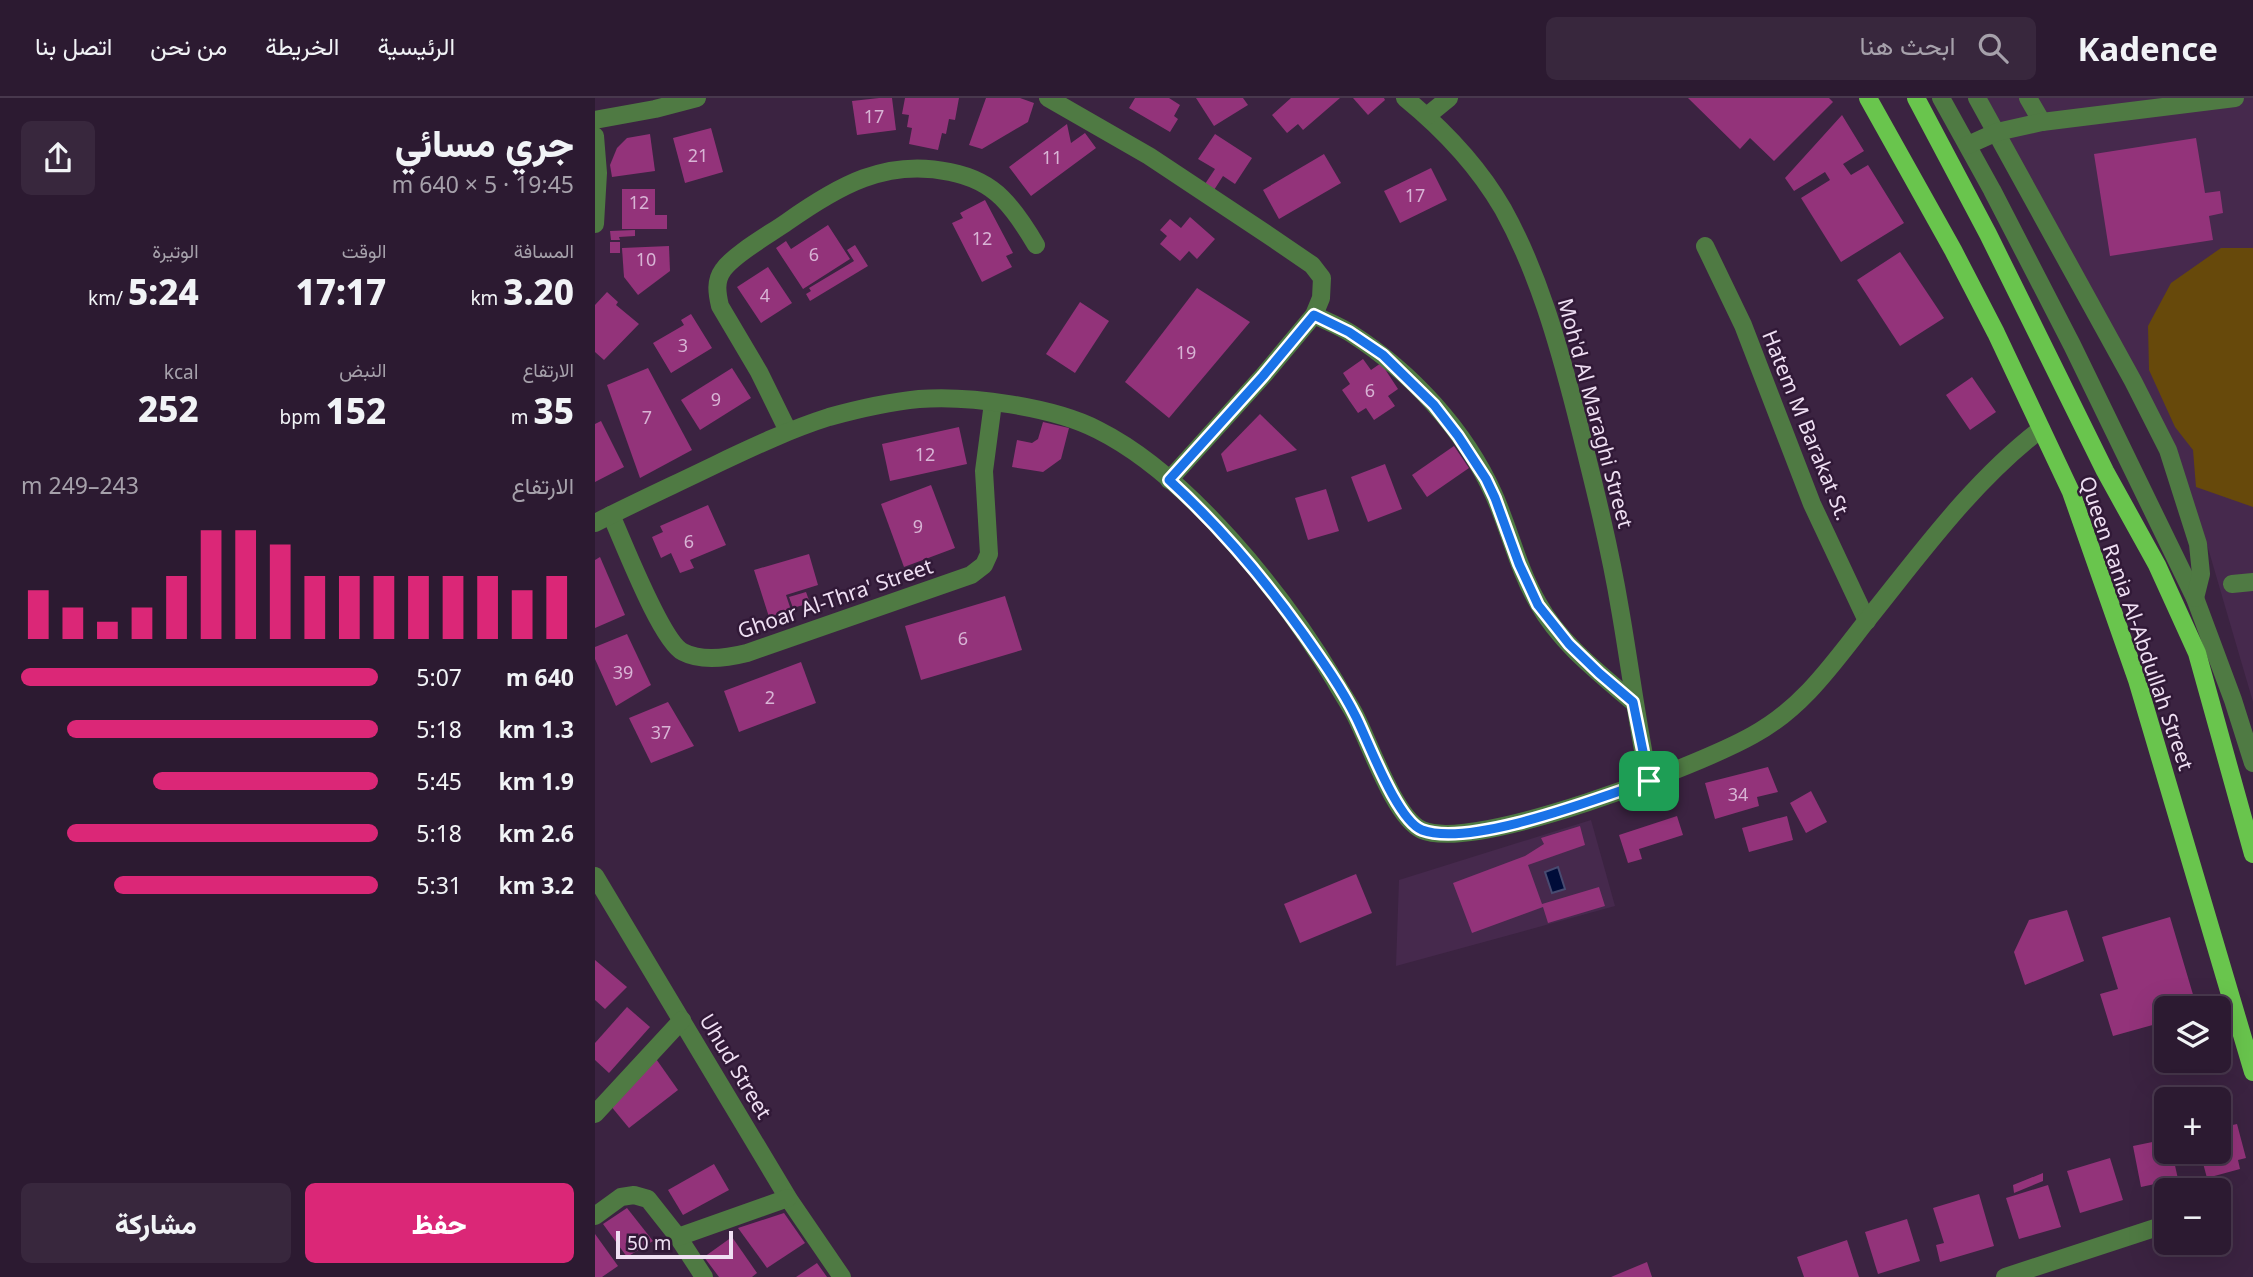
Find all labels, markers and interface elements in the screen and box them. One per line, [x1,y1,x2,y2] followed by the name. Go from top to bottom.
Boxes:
[1546,17,2036,80] search box
[2078,26,2218,71] text: Kadence
[1860,27,1956,63] text: ابحث هنا
[35,29,112,62] text: اتصل بنا
[150,29,227,62] text: من نحن
[265,29,339,62] text: الخريطة
[377,29,455,62] text: الرئيسية
[1974,29,2012,67] icon: search
[864,104,884,128] house number: 17
[395,116,574,168] text: جري مسائي
[21,121,95,195] button: share
[688,143,708,167] house number: 21
[1042,145,1062,169] house number: 11
[392,168,574,200] text: 19:45 · 5 × 640 m
[1405,183,1425,207] house number: 17
[629,190,649,214] house number: 12
[972,226,992,250] house number: 12
[152,238,199,264] text: الوتيرة
[342,238,386,264] text: الوقت
[514,238,574,264] text: المسافة
[809,242,819,266] house number: 6
[636,247,656,271] house number: 10
[128,268,199,315] text: 5:24
[295,268,386,315] text: 17:17
[503,268,574,315] text: 3.20
[760,283,770,307] house number: 4
[88,285,128,311] text: /km
[470,285,503,311] text: km
[1552,295,1640,531] street label: Moh'd Al Maraghi Street
[1756,326,1858,524] street label: Hatem M Barakat St.
[678,333,688,357] house number: 3
[1176,340,1196,364] house number: 19
[339,357,386,383] text: النبض
[522,357,574,383] text: الارتفاع
[164,359,199,385] text: kcal
[1365,378,1375,402] house number: 6
[138,385,199,432] text: 252
[326,387,386,434] text: 152
[534,387,574,434] text: 35
[711,387,721,411] house number: 9
[280,404,326,430] text: bpm
[511,404,534,430] text: m
[642,405,652,429] house number: 7
[915,442,935,466] house number: 12
[21,469,139,501] text: 243–249 m
[512,469,574,501] text: الارتفاع
[2073,472,2201,774] street label: Queen Rania Al-Abdullah Street
[913,514,923,538] house number: 9
[684,529,694,553] house number: 6
[734,551,937,645] street label: Ghoar Al-Thra' Street
[958,626,968,650] house number: 6
[613,660,633,684] house number: 39
[416,661,462,693] text: 5:07
[506,661,574,693] text: 640 m
[765,685,775,709] house number: 2
[416,713,462,745] text: 5:18
[499,713,574,745] text: 1.3 km
[651,720,671,744] house number: 37
[1619,751,1679,811] pin
[1630,762,1668,800] icon: arrive
[416,765,462,797] text: 5:45
[499,765,574,797] text: 1.9 km
[1728,782,1748,806] house number: 34
[416,817,462,849] text: 5:18
[499,817,574,849] text: 2.6 km
[416,869,462,901] text: 5:31
[499,869,574,901] text: 3.2 km
[2154,996,2231,1255] map controls
[2154,996,2231,1073] button: layers
[694,1008,779,1124] street label: Uhud Street
[2154,1087,2231,1164] button: +
[2154,1178,2231,1255] button: −
[21,1183,291,1263] button: مشاركة
[305,1183,574,1263] button: حفظ
[616,1228,733,1260] scale bar
[627,1230,671,1256] text: 50 m

